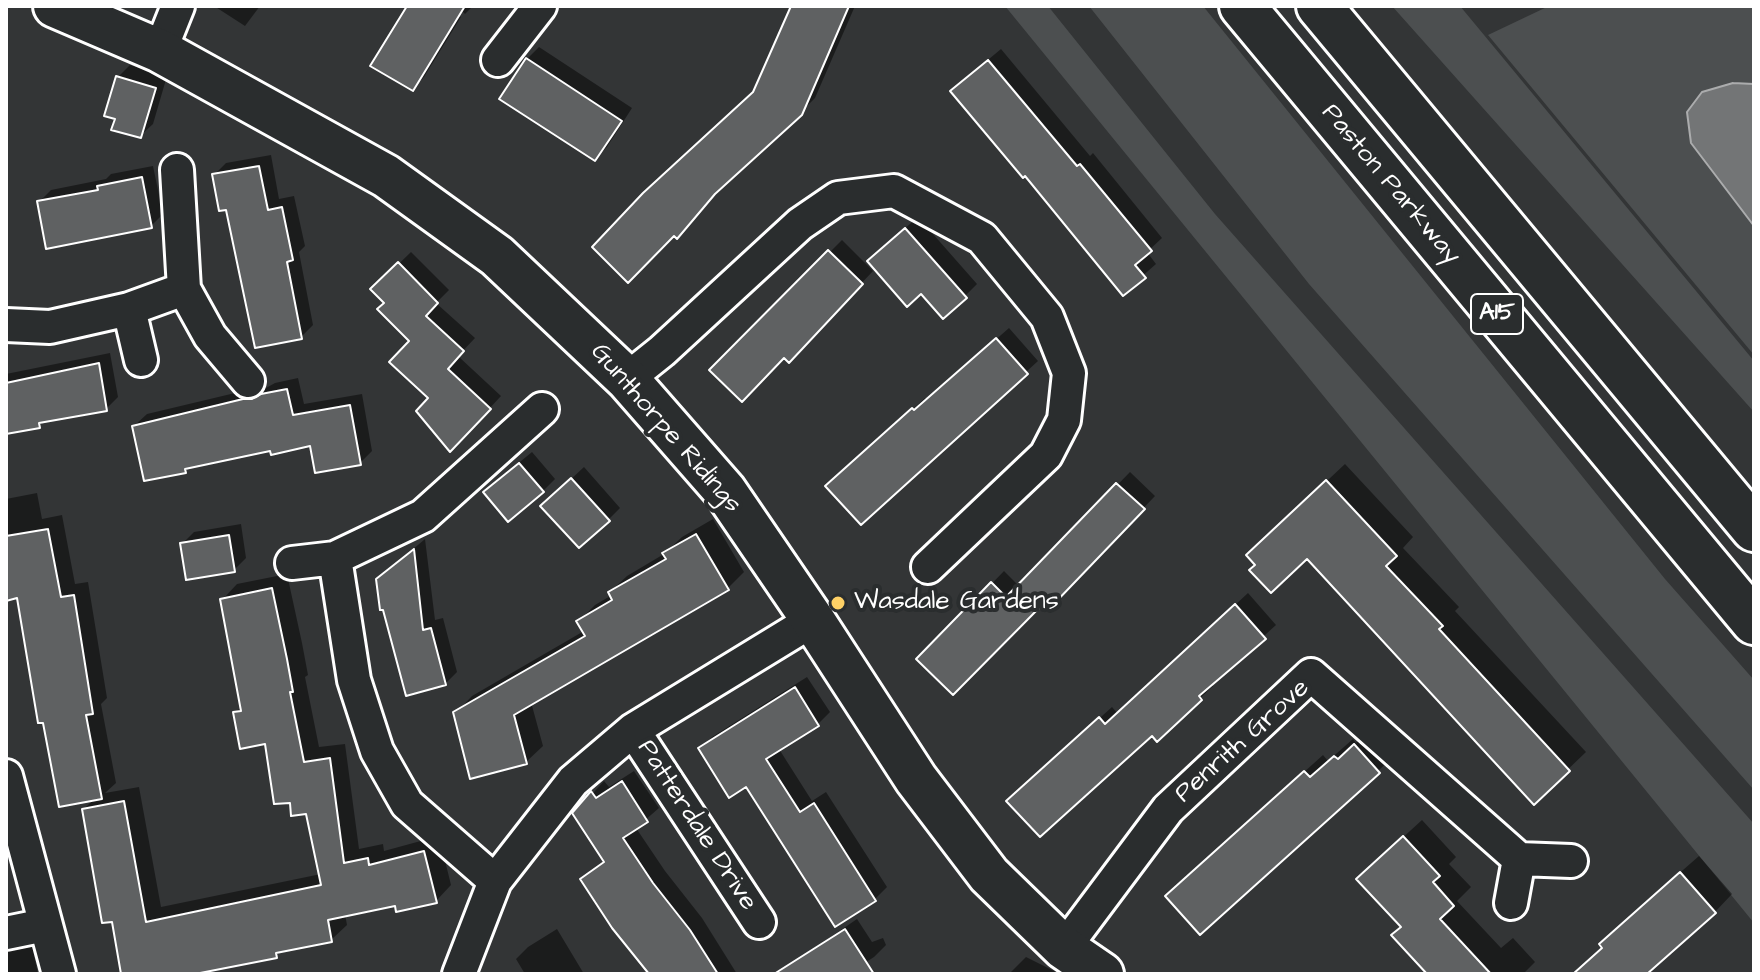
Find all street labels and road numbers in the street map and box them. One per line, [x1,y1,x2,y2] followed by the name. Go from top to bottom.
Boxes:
[1314,98,1466,272] street label: Paston Parkway
[1471,294,1523,334] road number: A15
[583,338,747,520] street label: Gunthorpe Ridings
[1169,673,1317,811] street label: Penrith Grove
[629,735,763,917] street label: Patterdale Drive

